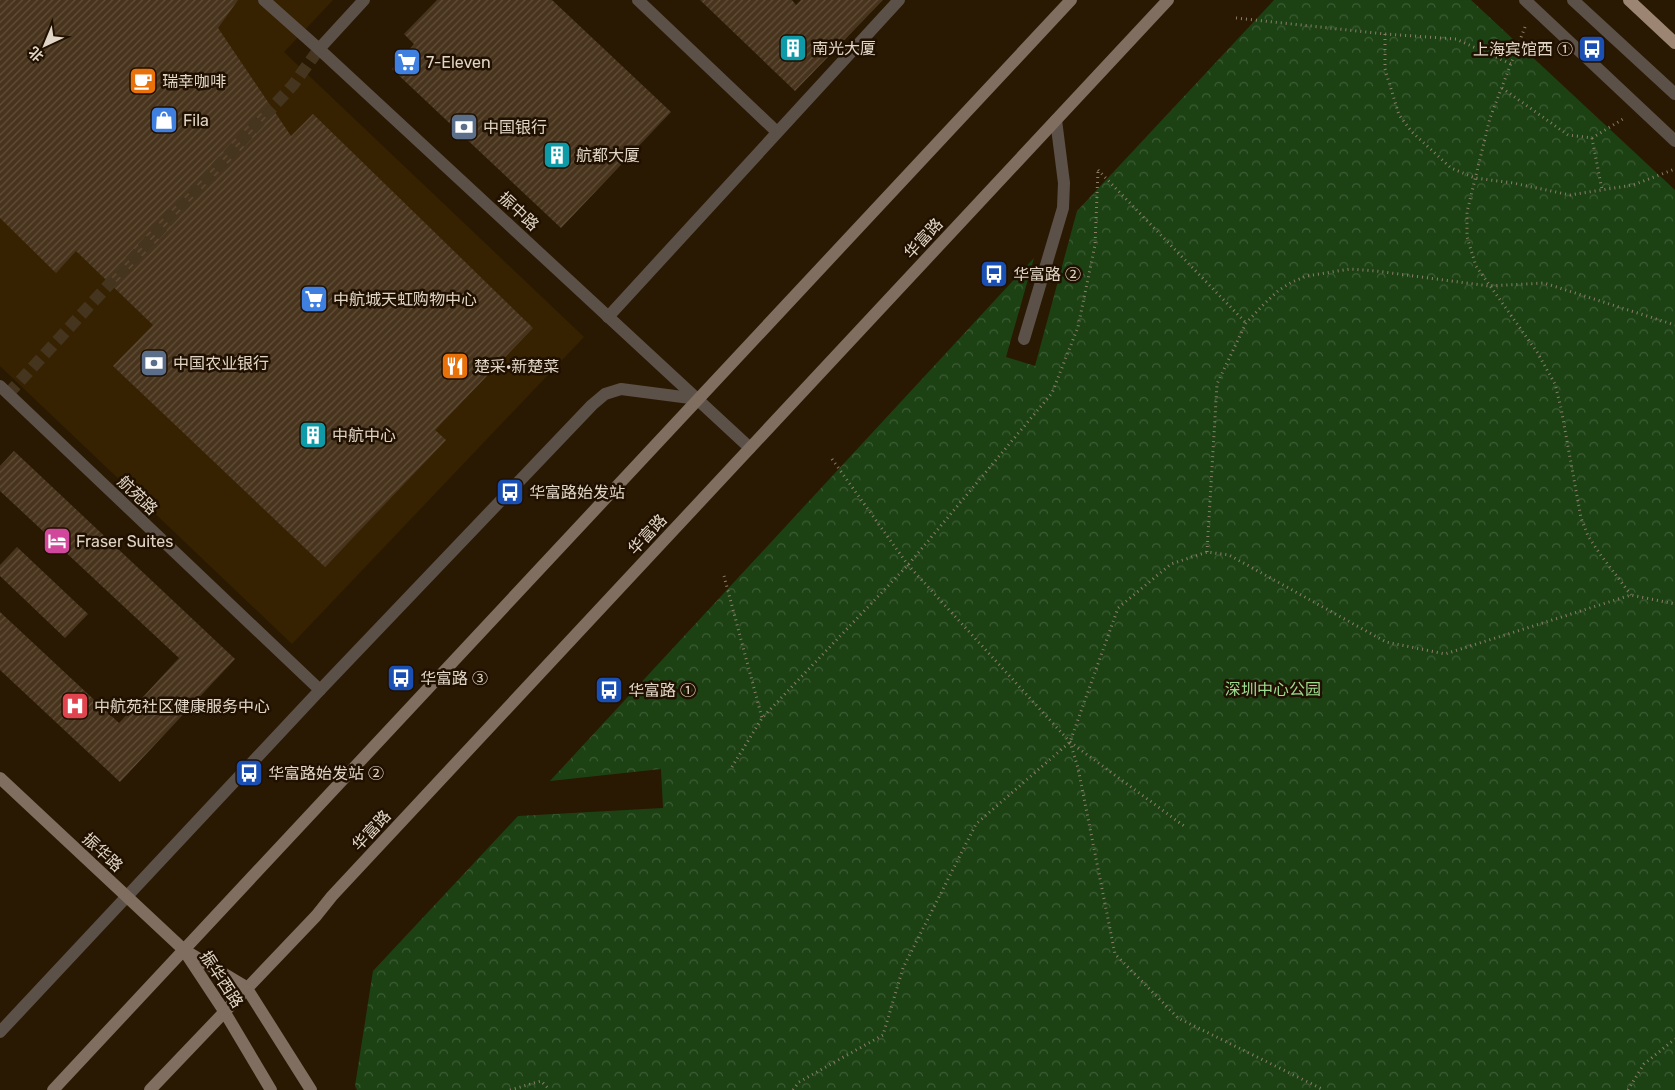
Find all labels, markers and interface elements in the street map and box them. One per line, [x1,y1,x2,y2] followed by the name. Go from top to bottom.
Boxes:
[20,20,70,70] north arrow
[778,33,808,63] building icon: 南光大厦
[1577,34,1607,64] bus stop icon: 上海宾馆西 ①
[812,39,876,58] place label: 南光大厦
[1473,40,1573,59] place label: 上海宾馆西 ①
[25,43,47,65] text: 北
[392,47,422,77] supermarket icon: 7-Eleven
[426,53,491,72] place label: 7-Eleven
[128,66,158,96] cafe icon: 瑞幸咖啡
[162,72,226,91] place label: 瑞幸咖啡
[149,105,179,135] shop icon: Fila
[183,111,209,130] place label: Fila
[449,112,479,142] bank icon: 中国银行
[483,118,547,137] place label: 中国银行
[542,140,572,170] building icon: 航都大厦
[576,146,640,165] place label: 航都大厦
[495,188,543,235] street label: 振中路
[900,214,947,262] street label: 华富路
[979,259,1009,289] bus stop icon: 华富路 ②
[1013,265,1081,284] place label: 华富路 ②
[299,284,329,314] supermarket icon: 中航城天虹购物中心
[333,290,477,309] place label: 中航城天虹购物中心
[139,348,169,378] bank icon: 中国农业银行
[440,351,470,381] restaurant icon: 楚采·新楚菜
[173,354,269,373] place label: 中国农业银行
[474,357,559,376] place label: 楚采·新楚菜
[298,420,328,450] building icon: 中航中心
[332,426,396,445] place label: 中航中心
[114,472,162,519] street label: 航苑路
[495,477,525,507] bus stop icon: 华富路始发站
[529,483,625,502] place label: 华富路始发站
[624,510,671,558] street label: 华富路
[42,526,72,556] hotel icon: Fraser Suites
[76,532,174,551] place label: Fraser Suites
[386,663,416,693] bus stop icon: 华富路 ③
[420,669,488,688] place label: 华富路 ③
[594,675,624,705] bus stop icon: 华富路 ①
[1225,680,1321,699] park label: 深圳中心公园
[628,681,696,700] place label: 华富路 ①
[60,691,90,721] hospital icon: 中航苑社区健康服务中心
[94,697,270,716] place label: 中航苑社区健康服务中心
[234,758,264,788] bus stop icon: 华富路始发站 ②
[268,764,384,783] place label: 华富路始发站 ②
[348,806,395,854] street label: 华富路
[79,829,127,876] street label: 振华路
[196,947,247,1011] street label: 振华西路

